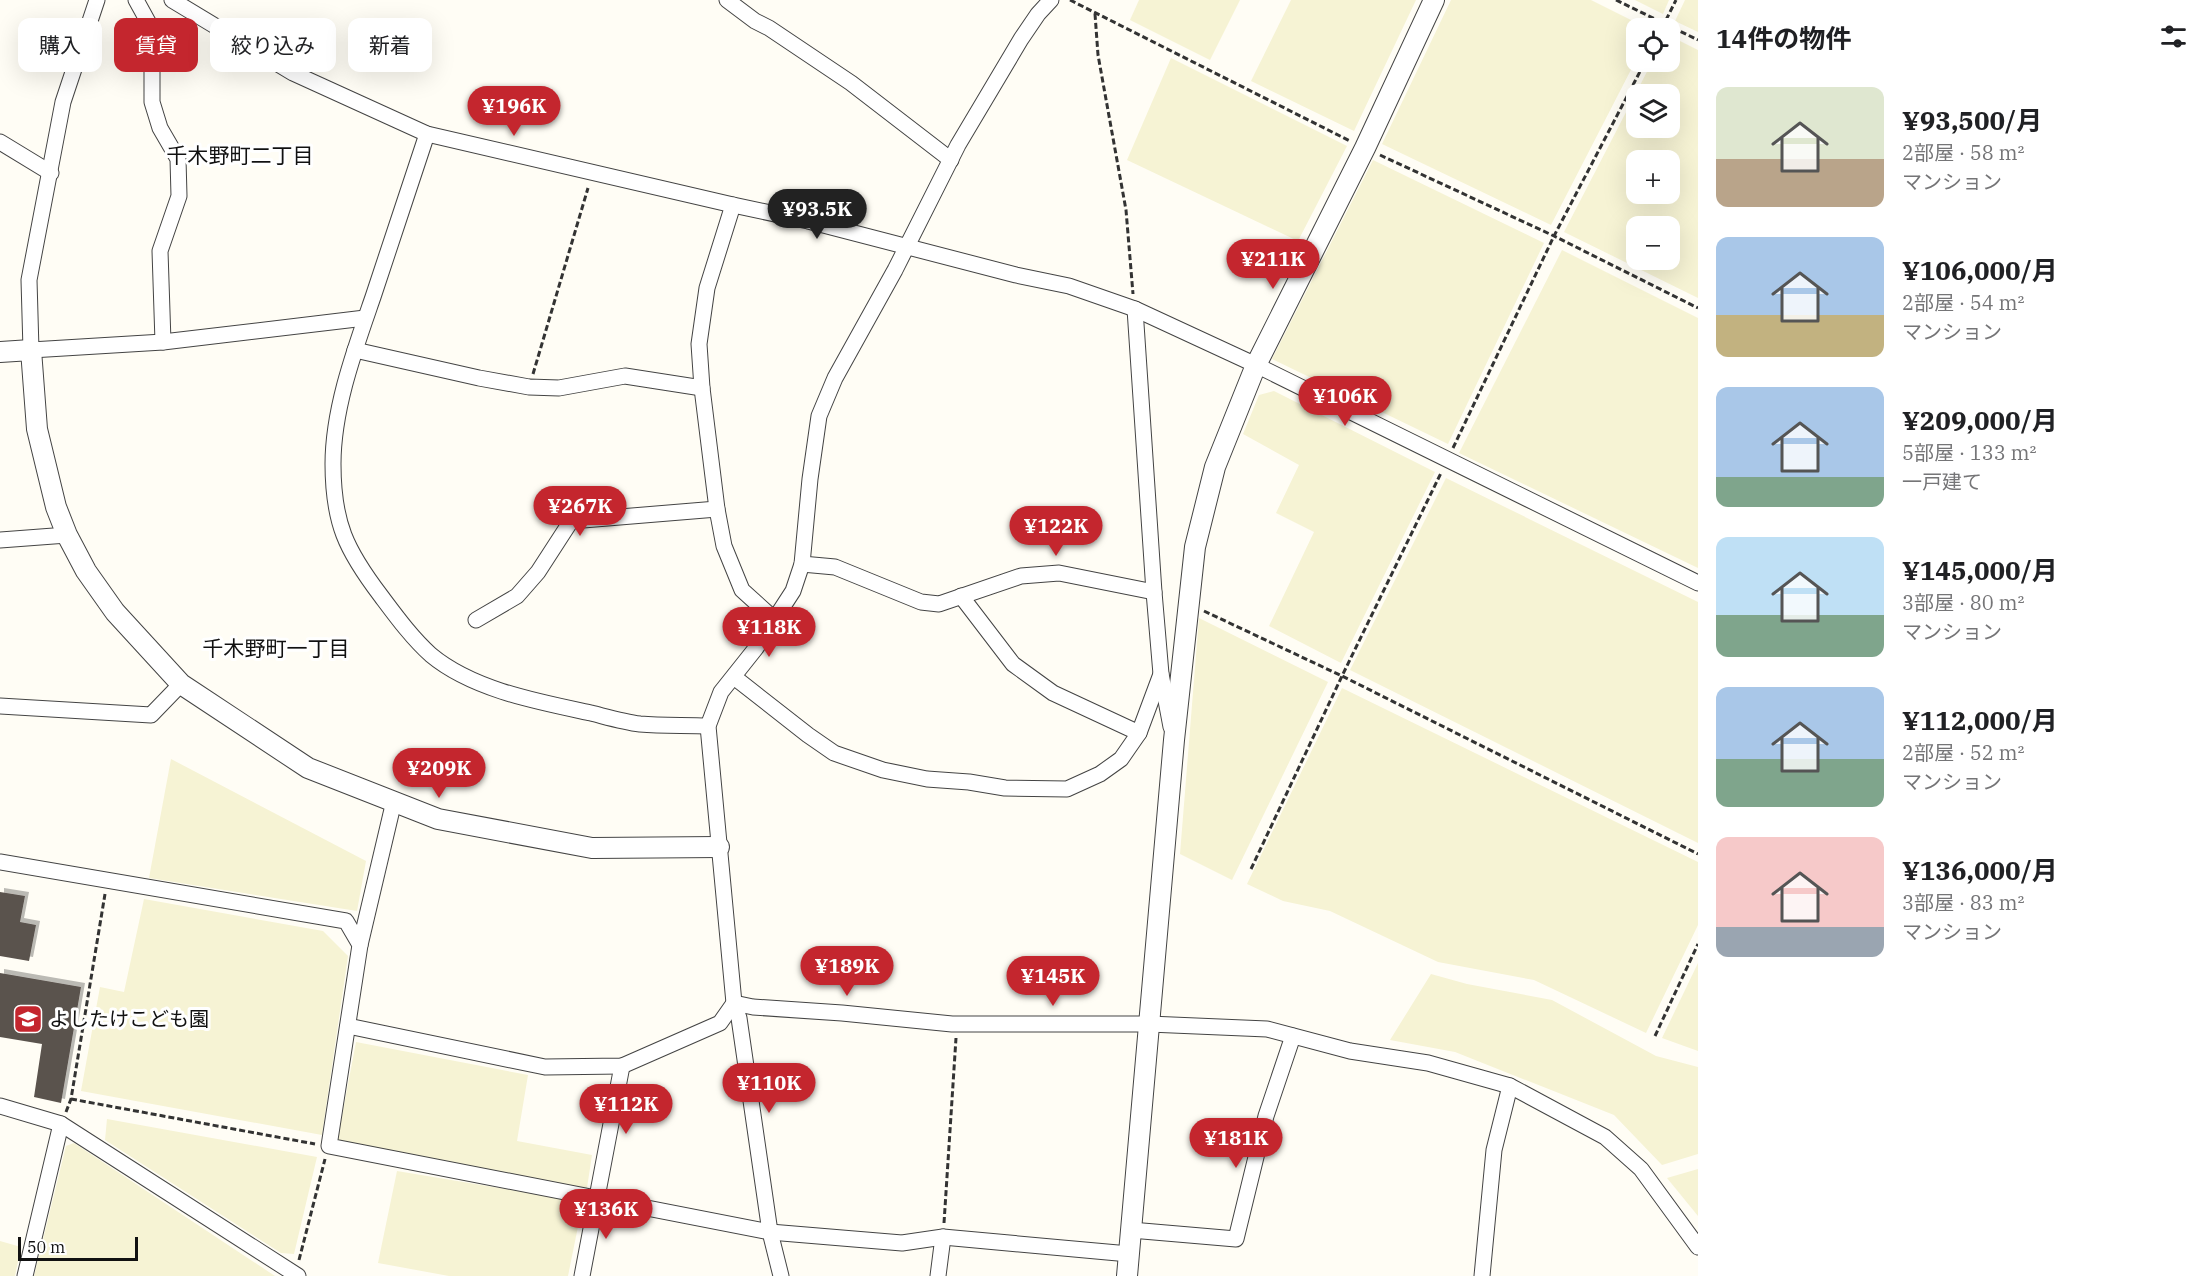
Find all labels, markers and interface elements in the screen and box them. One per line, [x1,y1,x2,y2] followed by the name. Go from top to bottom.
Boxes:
[18,18,102,72] chip: 購入
[114,18,198,72] chip: 賃貸
[210,18,336,72] chip: 絞り込み
[348,18,432,72] chip: 新着
[1626,18,1680,270] map controls
[1626,18,1680,72] button: locate
[2157,20,2190,53] icon: filters
[1716,21,1851,55] text: 14件の物件
[1626,84,1680,138] button: layers
[472,86,556,137] pin: ¥196K
[482,92,546,119] text: ¥196K
[1902,103,2042,137] text: ¥93,500/月
[1764,111,1836,183] icon: home
[1902,139,2024,166] text: 2部屋 · 58 m²
[167,141,314,169] district label: 千木野町二丁目
[1626,150,1680,204] button: +
[1902,168,2002,195] text: マンション
[768,189,866,240] pin: ¥93.5K
[782,195,852,222] text: ¥93.5K
[1626,216,1680,270] button: −
[1231,239,1315,290] pin: ¥211K
[1241,245,1305,272] text: ¥211K
[1902,253,2058,287] text: ¥106,000/月
[1764,261,1836,333] icon: home
[1902,289,2024,316] text: 2部屋 · 54 m²
[1902,318,2002,345] text: マンション
[1303,376,1387,427] pin: ¥106K
[1313,382,1377,409] text: ¥106K
[1902,403,2058,437] text: ¥209,000/月
[1764,411,1836,483] icon: home
[1902,439,2036,466] text: 5部屋 · 133 m²
[1902,468,1982,495] text: 一戸建て
[538,486,622,537] pin: ¥267K
[548,492,612,519] text: ¥267K
[1014,506,1098,557] pin: ¥122K
[1024,512,1088,539] text: ¥122K
[1902,553,2058,587] text: ¥145,000/月
[1764,561,1836,633] icon: home
[1902,589,2024,616] text: 3部屋 · 80 m²
[727,607,811,658] pin: ¥118K
[737,613,801,640] text: ¥118K
[1902,618,2002,645] text: マンション
[203,634,350,662] district label: 千木野町一丁目
[1902,703,2058,737] text: ¥112,000/月
[1764,711,1836,783] icon: home
[1902,739,2024,766] text: 2部屋 · 52 m²
[397,748,481,799] pin: ¥209K
[407,754,471,781] text: ¥209K
[1902,768,2002,795] text: マンション
[1902,853,2058,887] text: ¥136,000/月
[1764,861,1836,933] icon: home
[1902,889,2024,916] text: 3部屋 · 83 m²
[1902,918,2002,945] text: マンション
[805,946,889,997] pin: ¥189K
[815,952,879,979] text: ¥189K
[1011,956,1095,1007] pin: ¥145K
[1021,962,1085,989] text: ¥145K
[12,1003,44,1035] school or university icon: よしたけこども園
[49,1005,209,1032] place label: よしたけこども園
[727,1063,811,1114] pin: ¥110K
[737,1069,801,1096] text: ¥110K
[584,1084,668,1135] pin: ¥112K
[594,1090,658,1117] text: ¥112K
[1194,1118,1278,1169] pin: ¥181K
[1204,1124,1268,1151] text: ¥181K
[564,1189,648,1240] pin: ¥136K
[574,1195,638,1222] text: ¥136K
[18,1234,138,1262] scale bar
[27,1237,65,1257] text: 50 m

